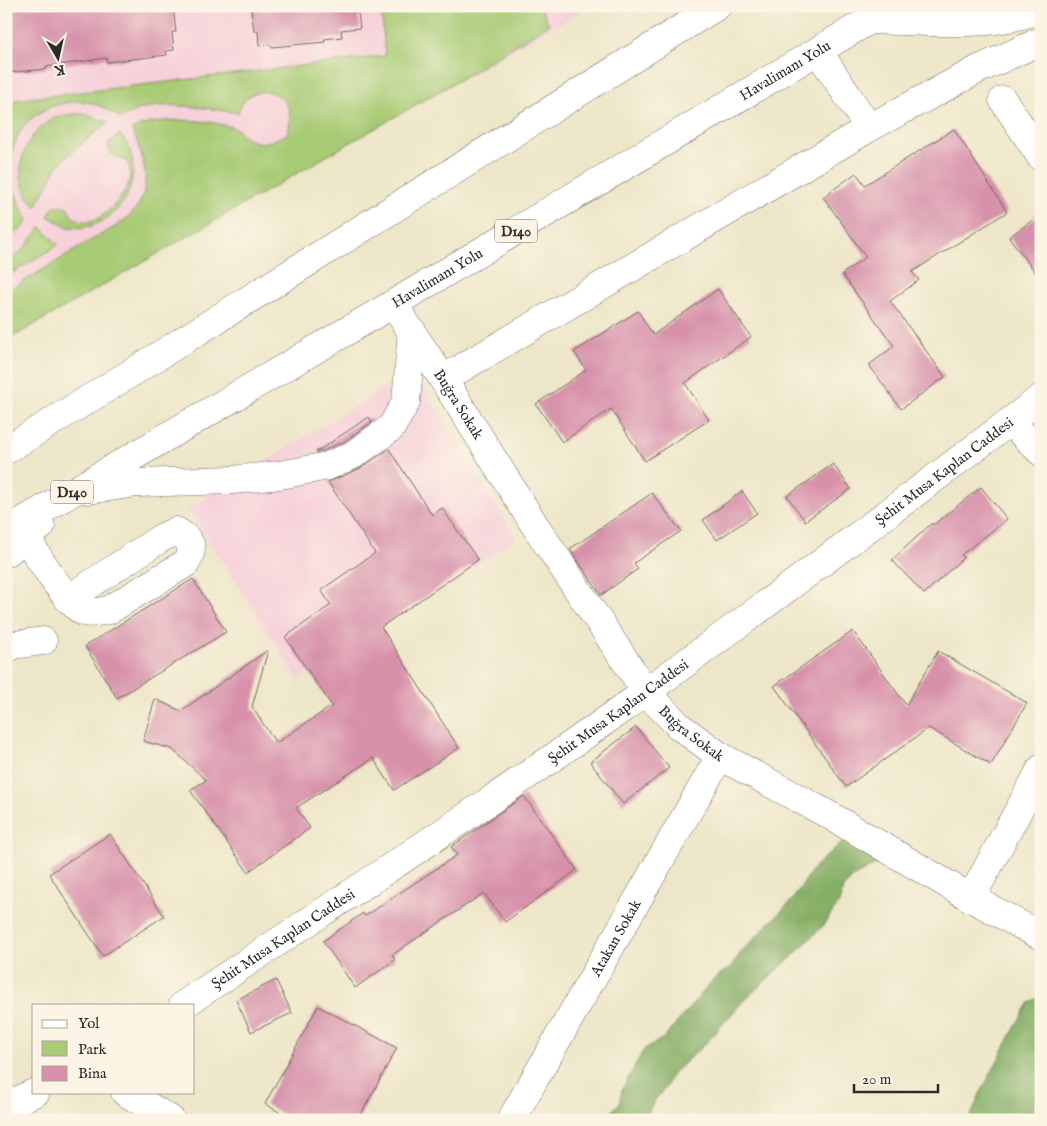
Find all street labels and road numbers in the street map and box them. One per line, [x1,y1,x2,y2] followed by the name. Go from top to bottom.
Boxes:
[736,36,835,105] street label: Havalimanı Yolu
[495,220,537,242] road number: D140
[388,244,487,313] street label: Havalimanı Yolu
[429,366,488,444] street label: Buğra Sokak
[871,413,1017,530] street label: Şehit Musa Kaplan Caddesi
[51,481,93,504] road number: D140
[544,655,692,768] street label: Şehit Musa Kaplan Caddesi
[654,702,729,767] street label: Buğra Sokak
[208,885,359,993] street label: Şehit Musa Kaplan Caddesi
[586,895,646,981] street label: Atakan Sokak

